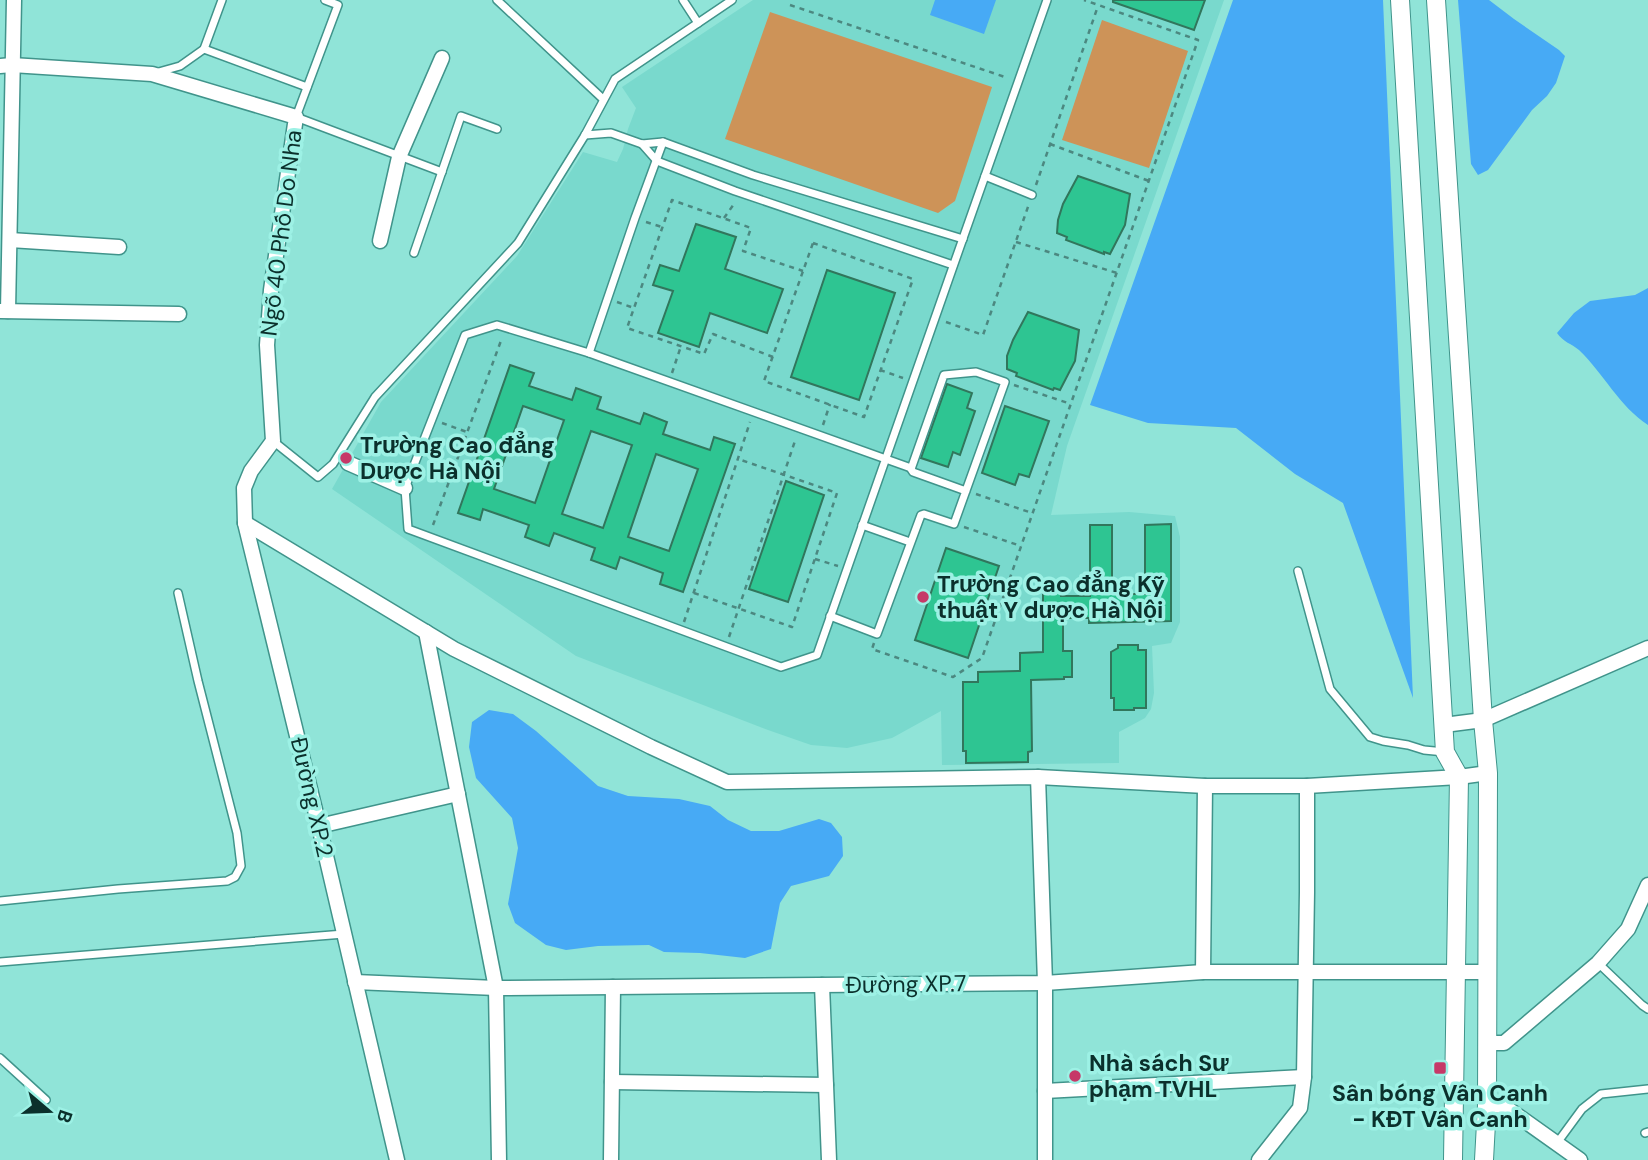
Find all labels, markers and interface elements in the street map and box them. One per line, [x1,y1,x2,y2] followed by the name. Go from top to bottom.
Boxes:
[253,128,309,338] street label: Ngõ 40 Phố Do Nha
[360,430,555,486] place label: Trường Cao đẳng Dược Hà Nội
[338,450,354,466] marker: Trường Cao đẳng Dược Hà Nội
[937,569,1165,625] place label: Trường Cao đẳng Kỹ thuật Y dược Hà Nội
[915,589,931,605] marker: Trường Cao đẳng Kỹ thuật Y dược Hà Nội
[284,734,340,860] street label: Đường XP.2
[845,968,967,1000] street label: Đường XP.7
[1089,1048,1229,1104] place label: Nhà sách Sư phạm TVHL
[1432,1060,1448,1076] marker: Sân bóng Vân Canh - KĐT Vân Canh
[1067,1068,1083,1084] marker: Nhà sách Sư phạm TVHL
[14,1076,84,1146] north arrow
[1332,1078,1548,1134] place label: Sân bóng Vân Canh - KĐT Vân Canh
[51,1107,78,1126] text: B

